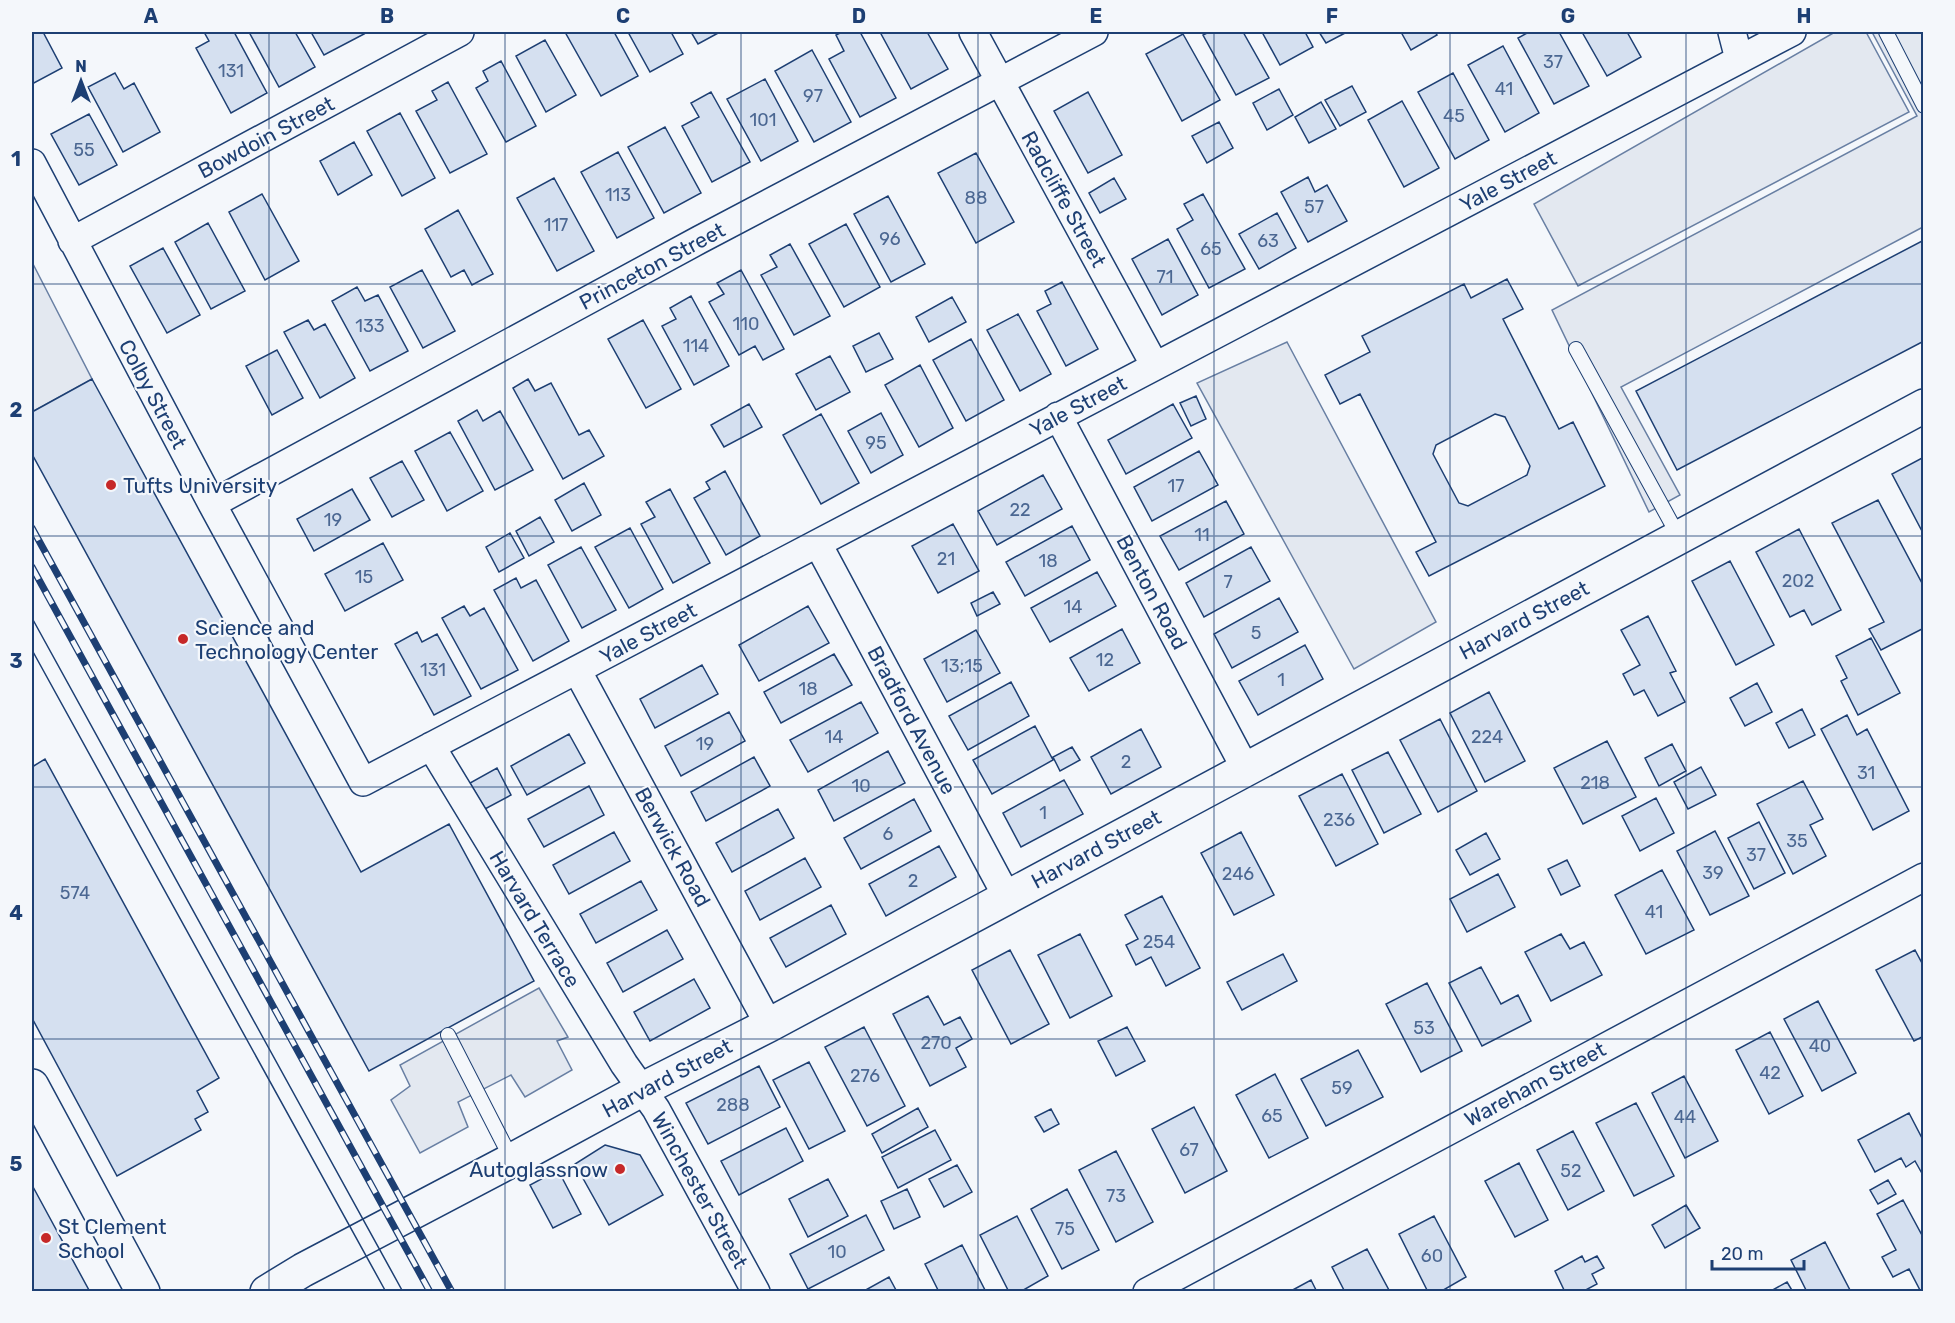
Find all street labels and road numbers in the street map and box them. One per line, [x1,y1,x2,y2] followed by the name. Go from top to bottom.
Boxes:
[194,91,338,183] street label: Bowdoin Street
[1016,127,1112,271] street label: Radcliffe Street
[1455,145,1561,217] street label: Yale Street
[575,217,729,315] street label: Princeton Street
[114,335,192,453] street label: Colby Street
[1025,370,1131,442] street label: Yale Street
[1111,530,1193,654] street label: Benton Road
[1455,575,1593,665] street label: Harvard Street
[595,597,701,669] street label: Yale Street
[862,642,962,798] street label: Bradford Avenue
[630,783,716,911] street label: Berwick Road
[1027,804,1165,894] street label: Harvard Street
[484,846,586,992] street label: Harvard Terrace
[598,1033,736,1123] street label: Harvard Street
[1460,1036,1610,1132] street label: Wareham Street
[647,1107,753,1273] street label: Winchester Street

